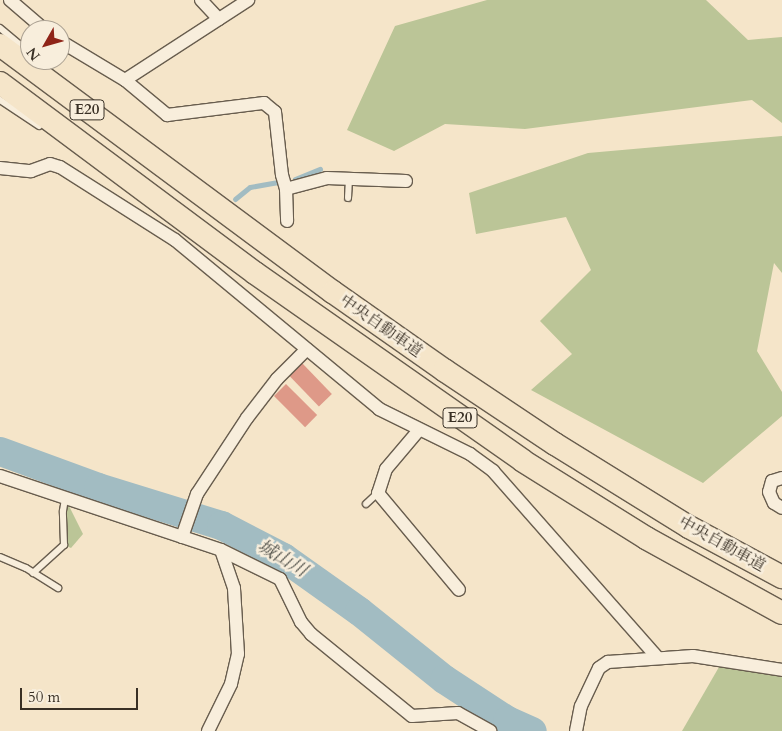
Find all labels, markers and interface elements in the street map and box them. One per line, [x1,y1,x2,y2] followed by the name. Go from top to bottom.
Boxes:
[20,20,70,70] north arrow
[22,43,45,65] text: N
[70,98,104,122] road number: E20
[336,291,426,361] street label: 中央自動車道
[442,406,478,430] road number: E20
[675,512,769,576] street label: 中央自動車道
[253,536,311,582] water label: 城山川
[22,678,140,710] scale bar
[28,687,60,707] text: 50 m

